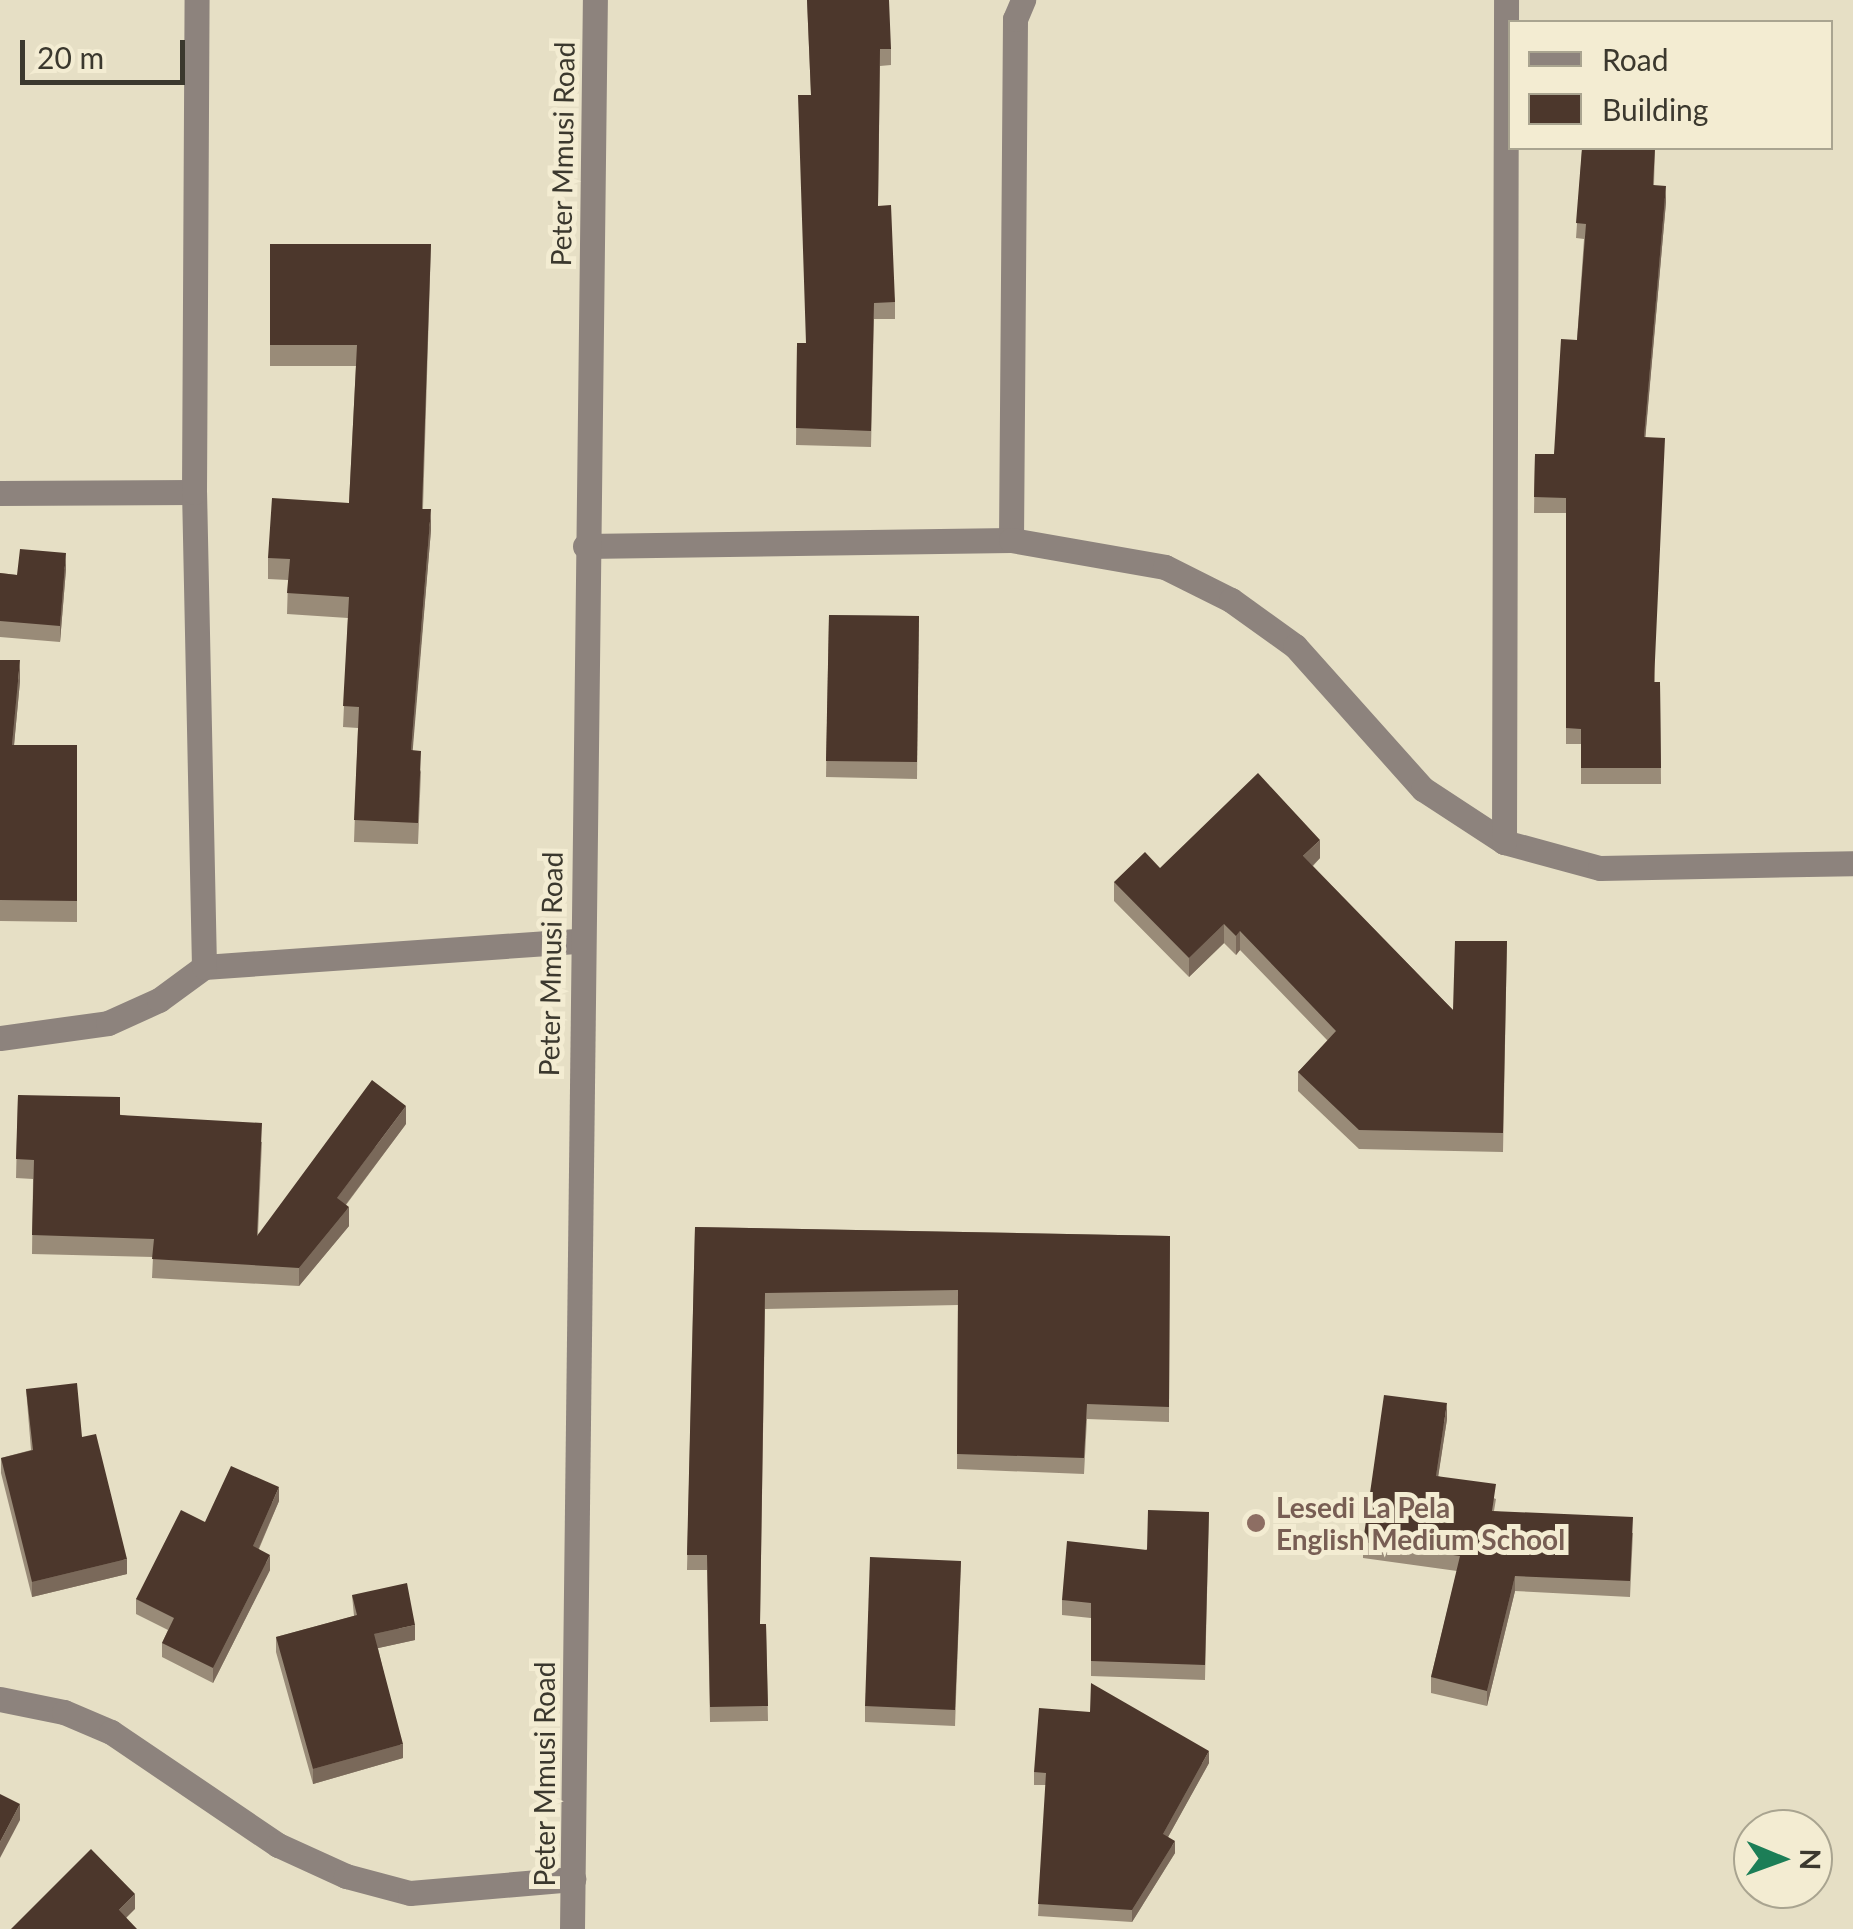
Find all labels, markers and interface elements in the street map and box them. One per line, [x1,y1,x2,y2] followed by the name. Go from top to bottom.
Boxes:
[25,20,190,82] scale bar
[1508,20,1833,150] legend
[37,39,104,75] text: 20 m
[543,41,581,267] street label: Peter Mmusi Road
[1602,41,1669,77] text: Road
[1602,91,1708,127] text: Building
[531,851,569,1077] street label: Peter Mmusi Road
[1276,1490,1565,1556] place label: Lesedi La Pela English Medium School
[1245,1512,1267,1534] marker: Lesedi La Pela English Medium School
[527,1661,561,1887] street label: Peter Mmusi Road
[1733,1809,1833,1909] north arrow
[1794,1848,1828,1871] text: N

